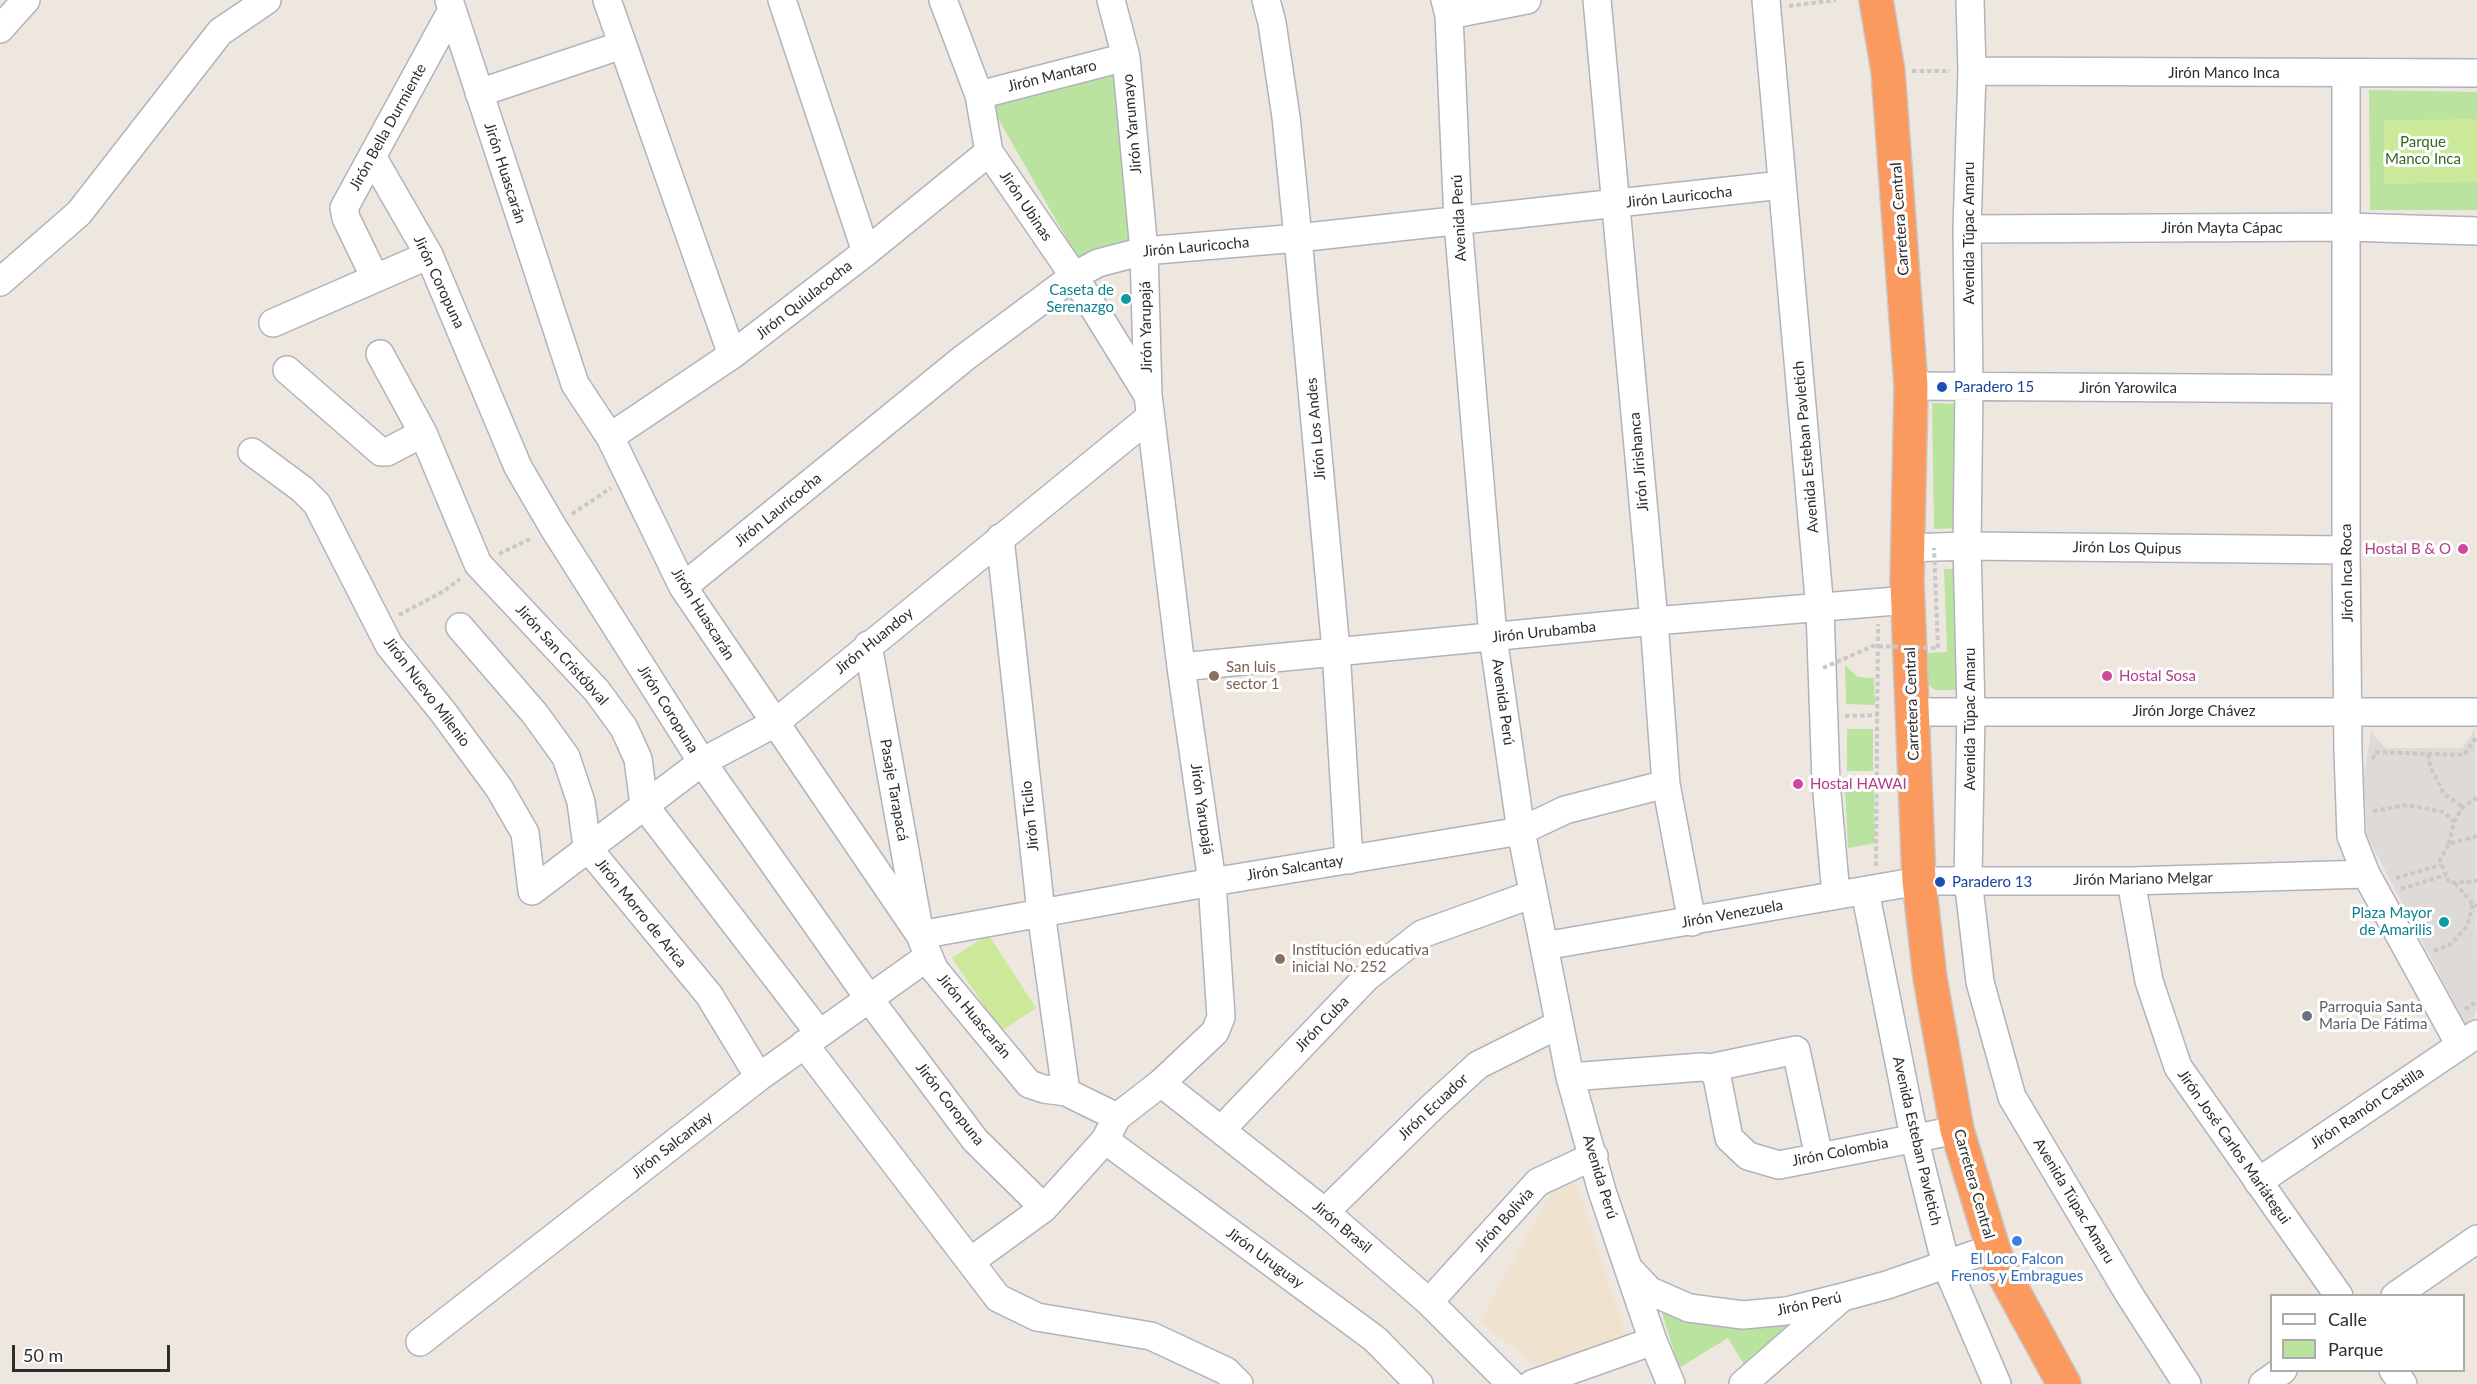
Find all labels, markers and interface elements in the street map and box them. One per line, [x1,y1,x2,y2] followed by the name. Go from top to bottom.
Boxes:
[1005,56,1099,96] street label: Jirón Mantaro
[346,61,430,193] street label: Jirón Bella Durmiente
[2168,64,2280,82] street label: Jirón Manco Inca
[1119,73,1145,175] street label: Jirón Yarumayo
[480,120,530,226] street label: Jirón Huascarán
[2385,133,2461,168] park label: Parque Manco Inca
[1887,162,1913,276] street label: Carretera Central
[1960,162,1978,304] street label: Avenida Túpac Amaru
[996,167,1056,245] street label: Jirón Ubinas
[1448,174,1470,262] street label: Avenida Perú
[1625,182,1733,212] street label: Jirón Lauricocha
[2161,219,2283,237] street label: Jirón Mayta Cápac
[410,233,468,331] street label: Jirón Coropuna
[1142,233,1250,261] street label: Jirón Lauricocha
[752,257,856,343] street label: Jirón Quiulacocha
[1046,281,1114,316] place label: Caseta de Serenazgo
[1136,281,1156,373] street label: Jirón Yarupajá
[1119,292,1133,306] marker: Caseta de Serenazgo
[1789,360,1823,534] street label: Avenida Esteban Pavletich
[1303,377,1329,481] street label: Jirón Los Andes
[1954,378,2034,396] place label: Paradero 15
[2079,379,2177,397] street label: Jirón Yarowilca
[1935,380,1949,394] marker: Paradero 15
[1626,411,1652,513] street label: Jirón Jirishanca
[731,469,825,551] street label: Jirón Lauricocha
[2337,524,2357,622] street label: Jirón Inca Roca
[2072,538,2182,558] street label: Jirón Los Quipus
[2365,540,2451,558] place label: Hostal B & O
[2456,542,2470,556] marker: Hostal B & O
[668,565,738,663] street label: Jirón Huascarán
[512,601,612,709] street label: Jirón San Cristóbval
[831,604,917,678] street label: Jirón Huandoy
[1491,618,1597,646] street label: Jirón Urubamba
[380,634,474,750] street label: Jirón Nuevo Milenio
[1901,647,1923,761] street label: Carretera Central
[1961,648,1979,790] street label: Avenida Túpac Amaru
[1226,658,1279,693] place label: San luis sector 1
[1488,658,1518,746] street label: Avenida Perú
[634,662,702,756] street label: Jirón Coropuna
[2119,667,2196,685] place label: Hostal Sosa
[1207,669,1221,683] marker: San luis sector 1
[2100,669,2114,683] marker: Hostal Sosa
[2133,702,2255,720] street label: Jirón Jorge Chávez
[876,738,912,842] street label: Pasaje Tarapacá
[1187,762,1217,856] street label: Jirón Yarupajá
[1810,775,1907,793] place label: Hostal HAWAI
[1791,777,1805,791] marker: Hostal HAWAI
[1017,780,1043,852] street label: Jirón Ticlio
[1245,851,1345,885] street label: Jirón Salcantay
[592,855,690,971] street label: Jirón Morro de Arica
[2073,869,2213,889] street label: Jirón Mariano Melgar
[1952,873,2032,891] place label: Paradero 13
[1933,875,1947,889] marker: Paradero 13
[1680,896,1784,932] street label: Jirón Venezuela
[2352,904,2432,939] place label: Plaza Mayor de Amarilis
[2437,915,2451,929] marker: Plaza Mayor de Amarilis
[1292,941,1429,976] place label: Institución educativa inicial No. 252
[1273,952,1287,966] marker: Institución educativa inicial No. 252
[933,970,1015,1062] street label: Jirón Huascarán
[1291,993,1353,1055] street label: Jirón Cuba
[2319,998,2427,1033] place label: Parroquia Santa María De Fátima
[2300,1009,2314,1023] marker: Parroquia Santa María De Fátima
[1889,1055,1945,1227] street label: Avenida Esteban Pavletich
[912,1059,988,1149] street label: Jirón Coropuna
[2307,1063,2427,1153] street label: Jirón Ramón Castilla
[2174,1066,2294,1228] street label: Jirón José Carlos Mariátegui
[1394,1070,1472,1144] street label: Jirón Ecuador
[628,1108,716,1182] street label: Jirón Salcantay
[1950,1127,1998,1241] street label: Carretera Central
[1579,1133,1621,1221] street label: Avenida Perú
[1790,1134,1890,1170] street label: Jirón Colombia
[2029,1135,2119,1267] street label: Avenida Túpac Amaru
[1471,1184,1537,1256] street label: Jirón Bolivia
[1309,1197,1375,1257] street label: Jirón Brasil
[1223,1224,1307,1292] street label: Jirón Uruguay
[2010,1234,2024,1248] marker: El Loco Falcon Frenos y Embragues
[1951,1250,2083,1285] place label: El Loco Falcon Frenos y Embragues
[1775,1288,1843,1320] street label: Jirón Perú
[2270,1294,2465,1372] legend
[2328,1308,2367,1330] text: Calle
[15,1333,172,1371] scale bar
[2328,1338,2383,1360] text: Parque
[23,1344,63,1366] text: 50 m

